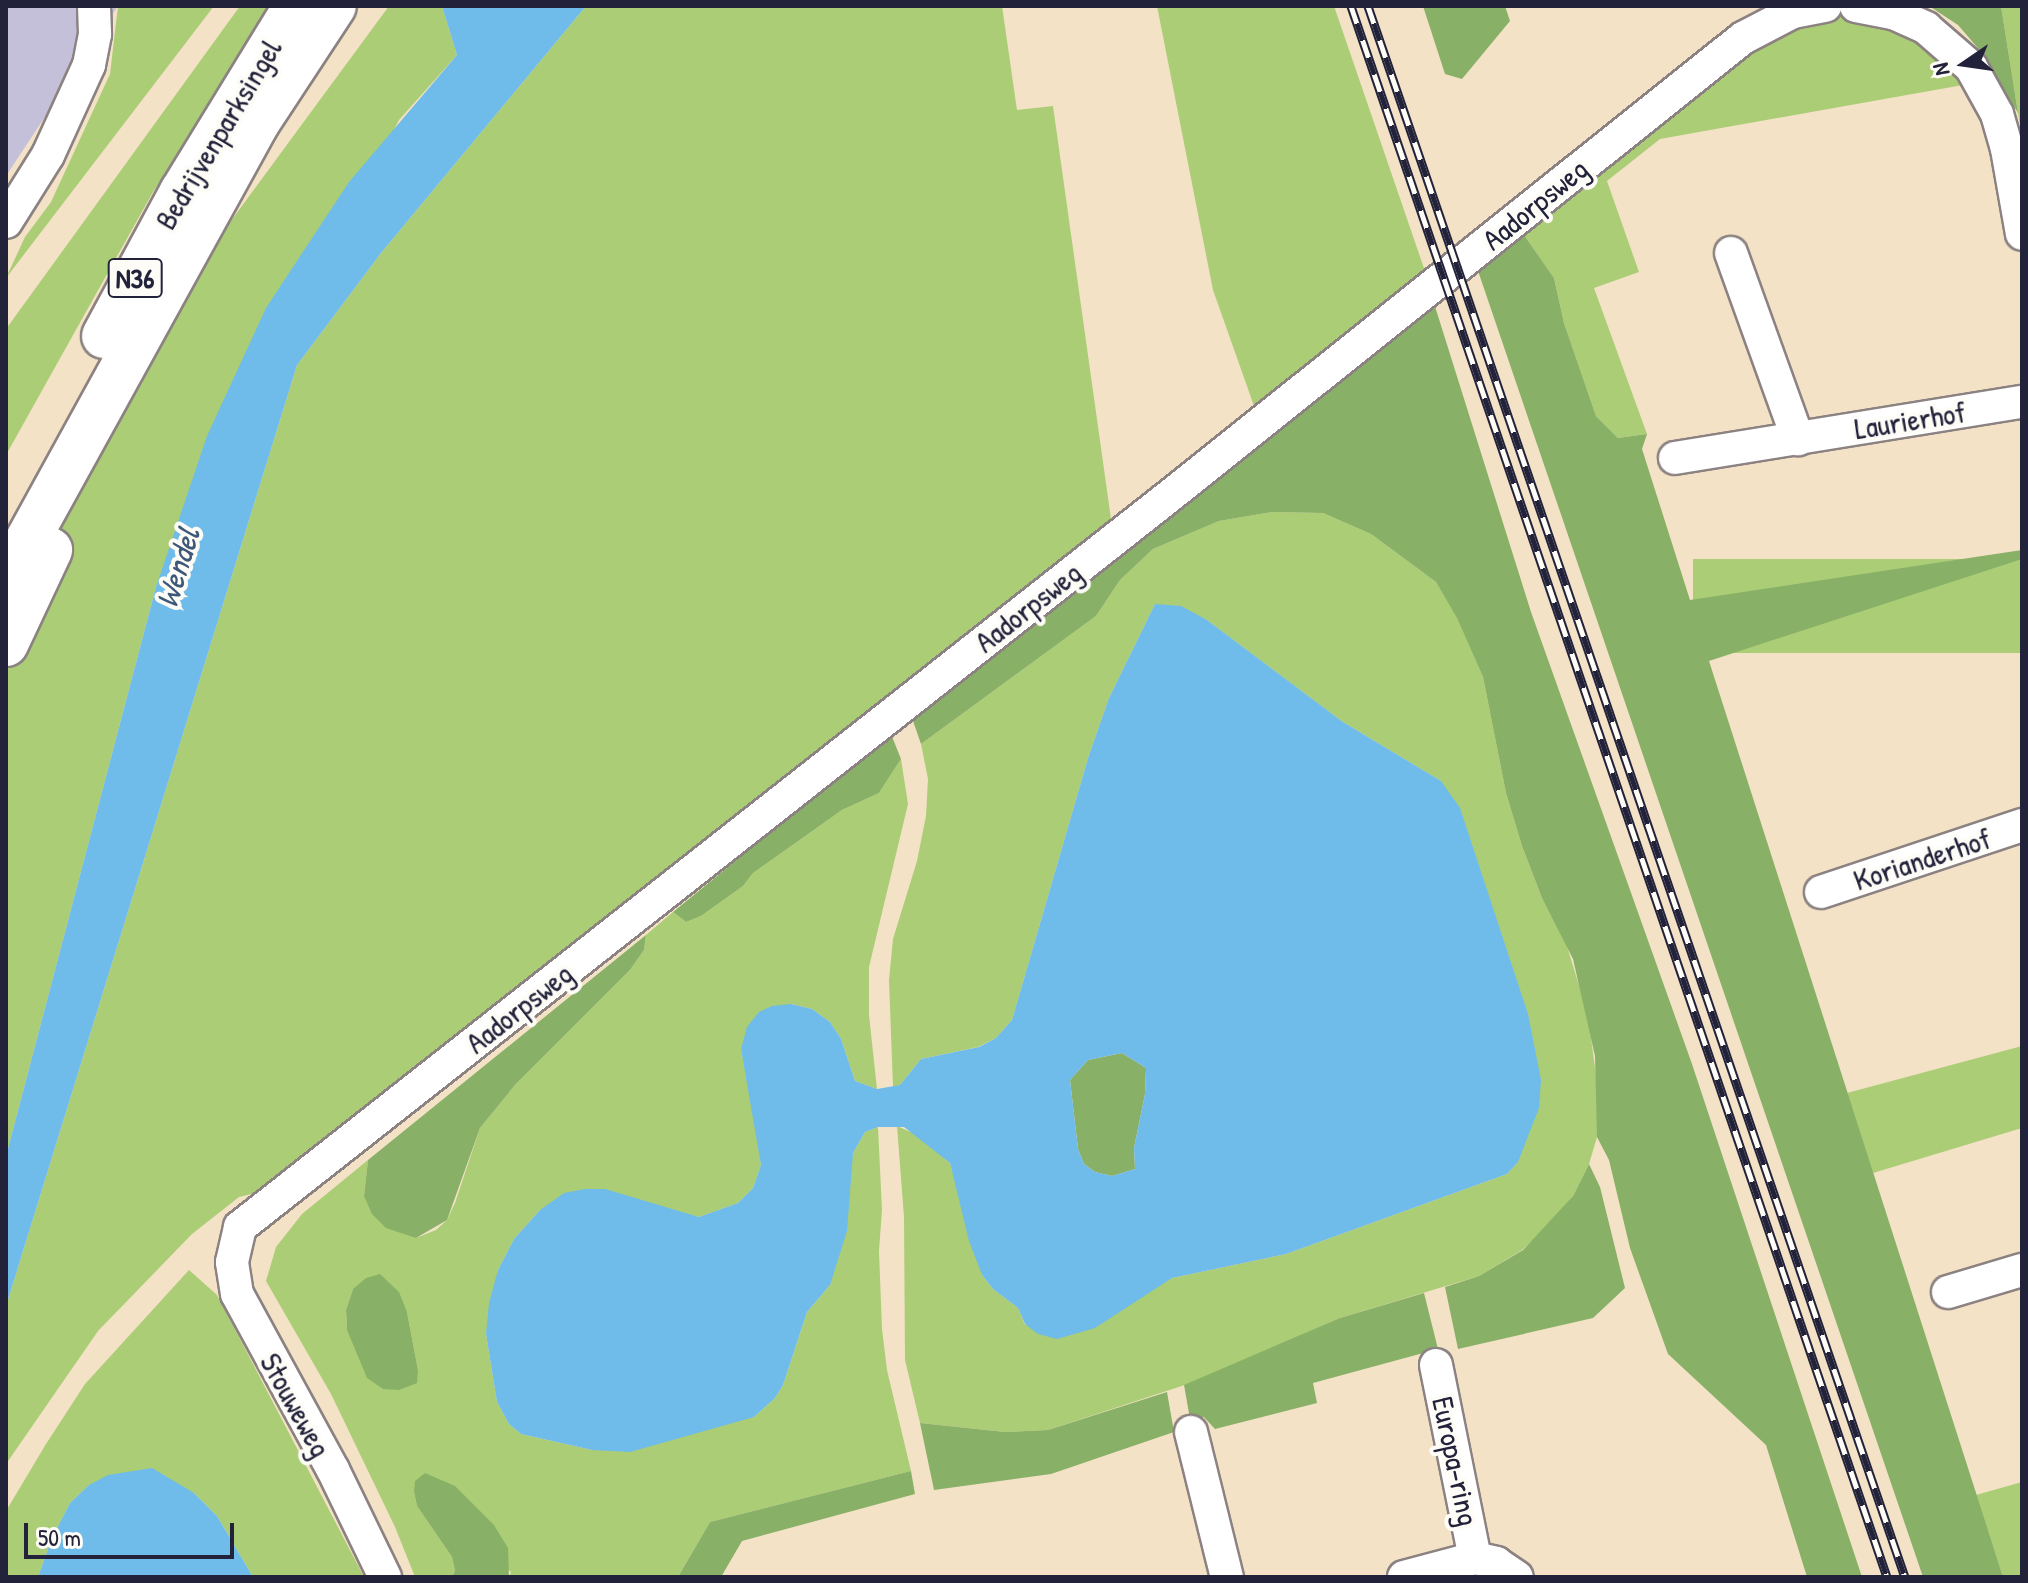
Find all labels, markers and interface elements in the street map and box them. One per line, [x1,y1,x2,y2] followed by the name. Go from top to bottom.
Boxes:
[1924,24,2004,104] north arrow
[147,32,289,236] street label: Bedrijvenparksingel
[1925,60,1957,78] text: N
[1475,151,1595,257] street label: Aadorpsweg
[107,254,163,302] road number: N36
[1852,393,1968,447] street label: Laurierhof
[148,524,208,612] water label: Wendel
[968,554,1088,660] street label: Aadorpsweg
[1849,820,1995,898] street label: Korianderhof
[459,955,579,1061] street label: Aadorpsweg
[253,1347,339,1463] street label: Stouweweg
[1425,1393,1487,1529] street label: Europa-ring
[28,1507,238,1557] scale bar
[38,1521,81,1553] text: 50 m

